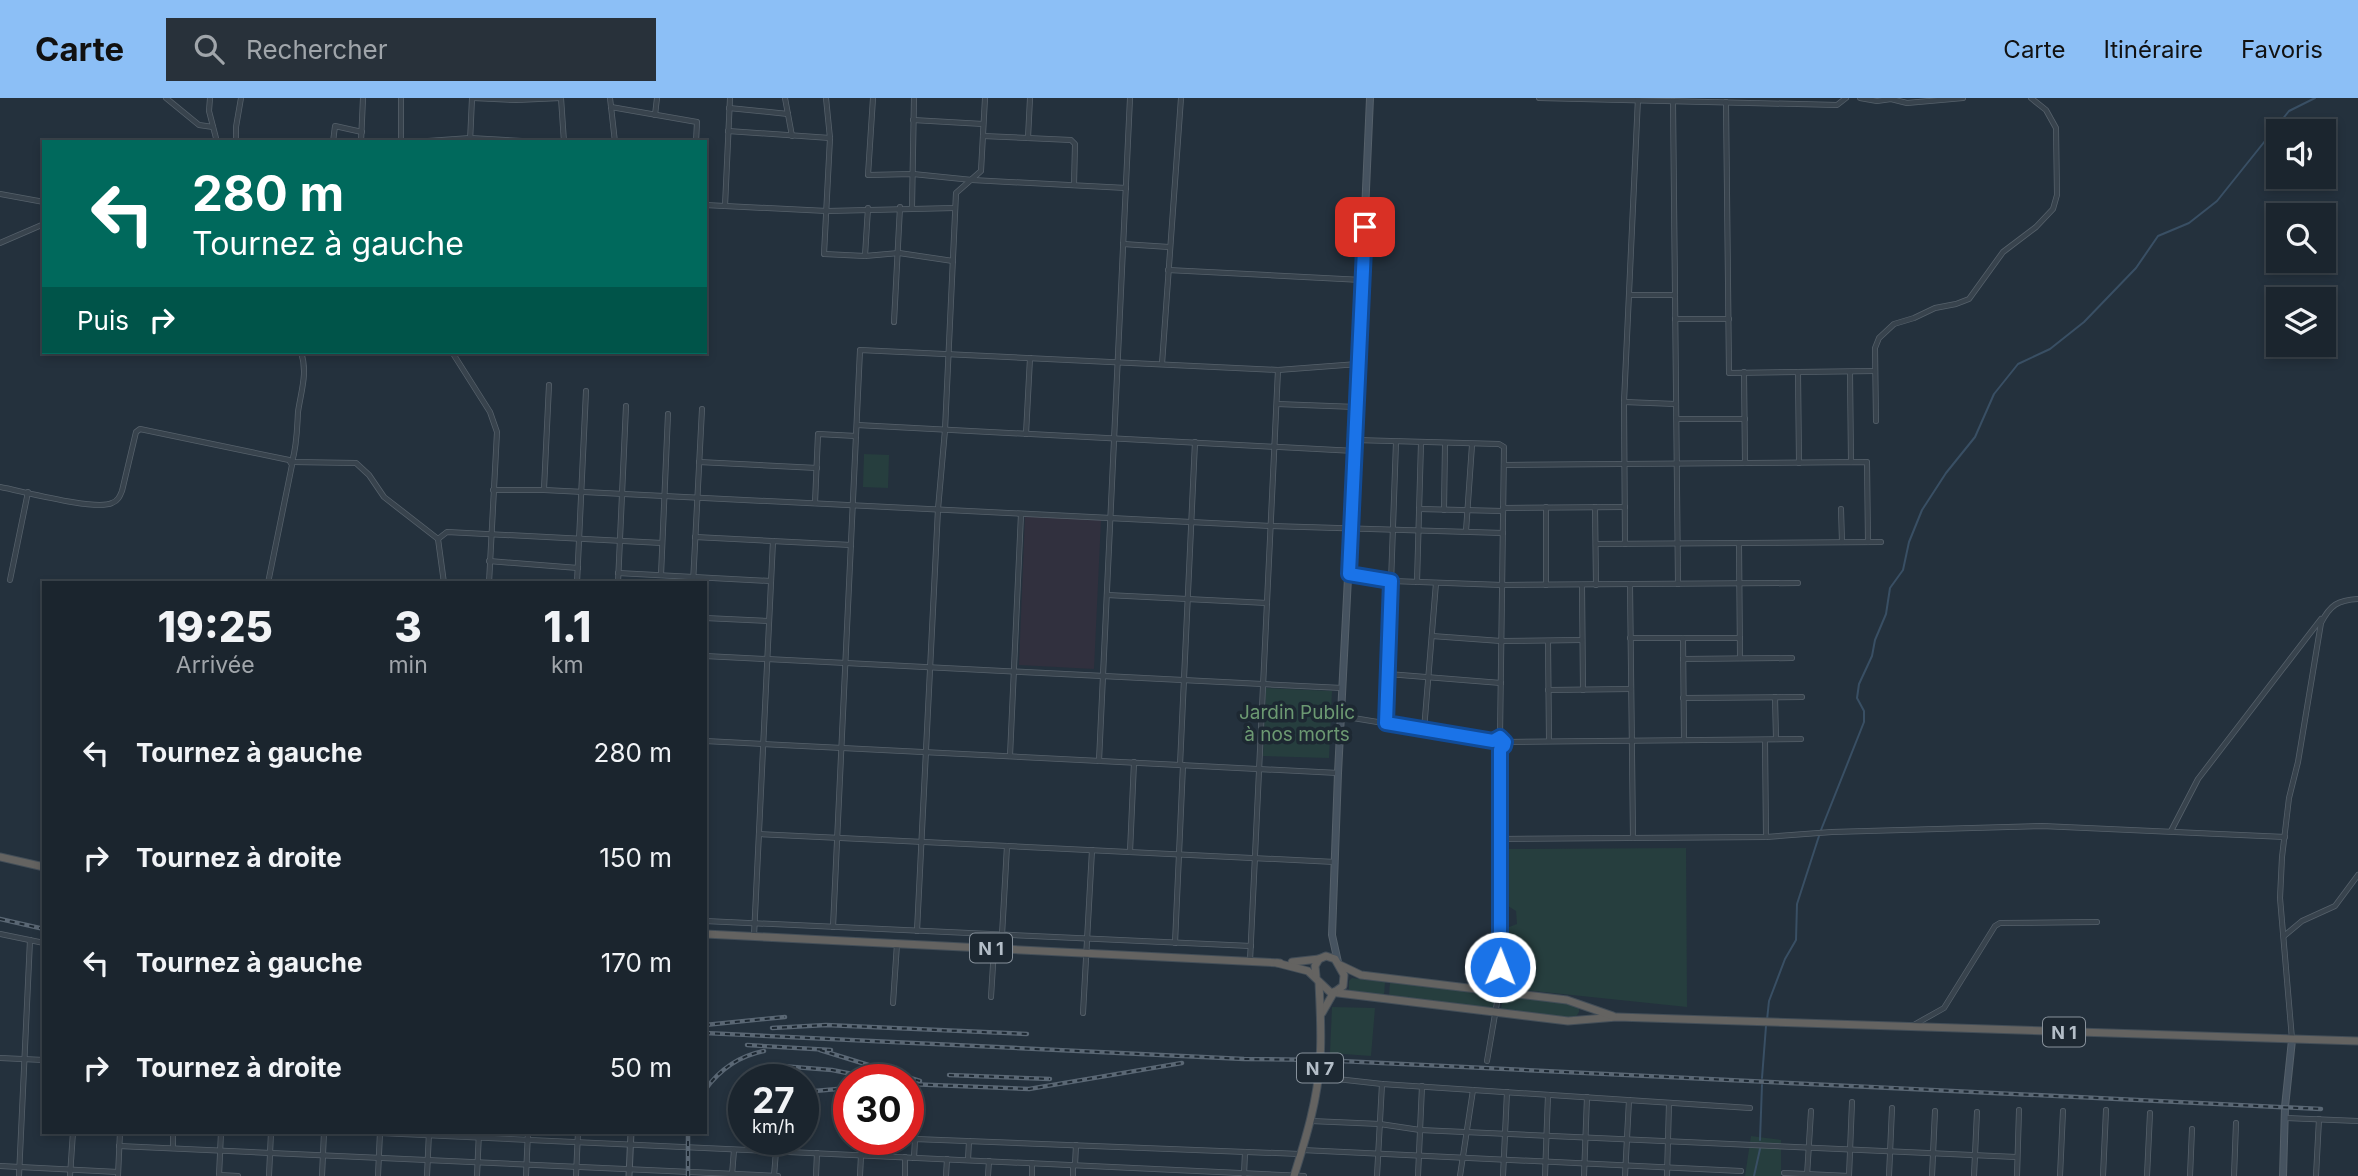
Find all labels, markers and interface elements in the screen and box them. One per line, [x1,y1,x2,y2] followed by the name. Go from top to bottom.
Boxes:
[166,18,656,81] search box
[35,29,124,69] text: Carte
[190,30,228,68] icon: search
[246,34,388,65] text: Rechercher
[2003,35,2065,64] text: Carte
[2103,35,2203,64] text: Itinéraire
[2241,35,2323,64] text: Favoris
[2266,119,2336,357] map controls
[2266,119,2336,189] button: sound
[192,164,344,223] text: 280 m
[77,168,168,259] icon: left
[1335,197,1395,257] pin
[2266,203,2336,273] button: search
[1346,208,1384,246] icon: arrive
[192,224,464,263] text: Tournez à gauche
[2266,287,2336,357] button: layers
[143,301,181,339] icon: right
[77,305,129,336] text: Puis
[158,601,273,652] text: 19:25
[394,601,422,652] text: 3
[543,601,591,652] text: 1.1
[176,651,255,679] text: Arrivée
[388,651,428,679] text: min
[551,651,584,679] text: km
[1239,701,1355,746] park label: Jardin Public à nos morts
[77,734,115,772] icon: left
[136,737,362,768] text: Tournez à gauche
[594,737,672,768] text: 280 m
[77,839,115,877] icon: right
[136,842,342,873] text: Tournez à droite
[599,842,672,873] text: 150 m
[1463,930,1537,1004] position arrow
[970,934,1012,962] road number: N 1
[77,944,115,982] icon: left
[136,947,362,978] text: Tournez à gauche
[601,947,672,978] text: 170 m
[2043,1017,2085,1046] road number: N 1
[77,1049,115,1087] icon: right
[136,1052,342,1083] text: Tournez à droite
[610,1052,672,1083] text: 50 m
[1297,1054,1343,1083] road number: N 7
[833,1064,924,1155] speed limit sign: 30
[752,1079,795,1121] text: 27
[752,1116,795,1137] text: km/h

